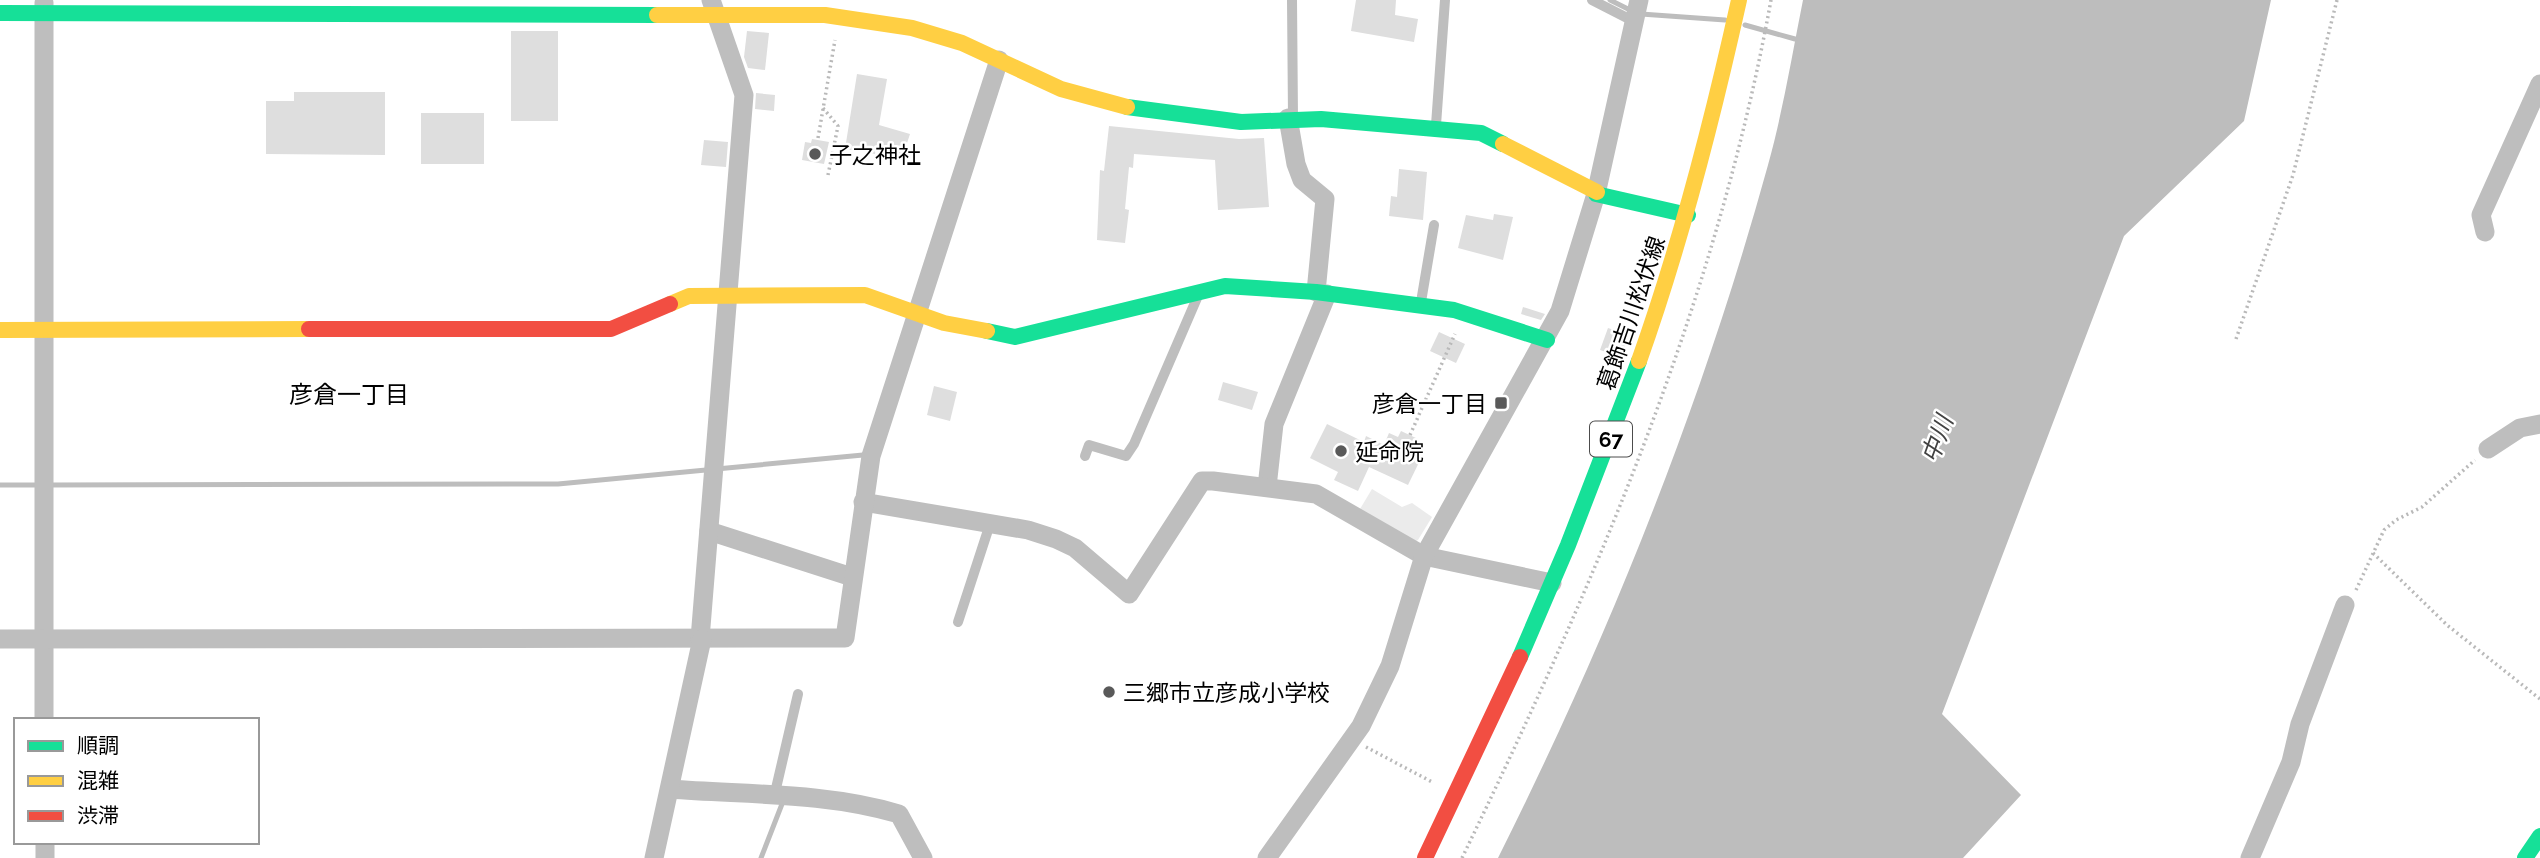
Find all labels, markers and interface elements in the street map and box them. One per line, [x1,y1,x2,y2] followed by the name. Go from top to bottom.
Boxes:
[829,141,921,168] place label: 子之神社
[807,146,823,162] marker: 子之神社
[1592,232,1670,394] street label: 葛飾吉川松伏線
[289,380,409,409] district label: 彦倉一丁目
[1372,390,1487,417] place label: 彦倉一丁目
[1493,395,1509,411] marker: 彦倉一丁目
[1915,409,1960,467] water label: 中川
[1590,422,1632,457] road number: 67
[1355,438,1424,465] place label: 延命院
[1333,443,1349,459] marker: 延命院
[1123,679,1330,706] place label: 三郷市立彦成小学校
[1101,684,1117,700] marker: 三郷市立彦成小学校
[14,718,259,844] legend
[77,733,119,758] text: 順調
[77,768,119,793] text: 混雑
[77,803,119,828] text: 渋滞

